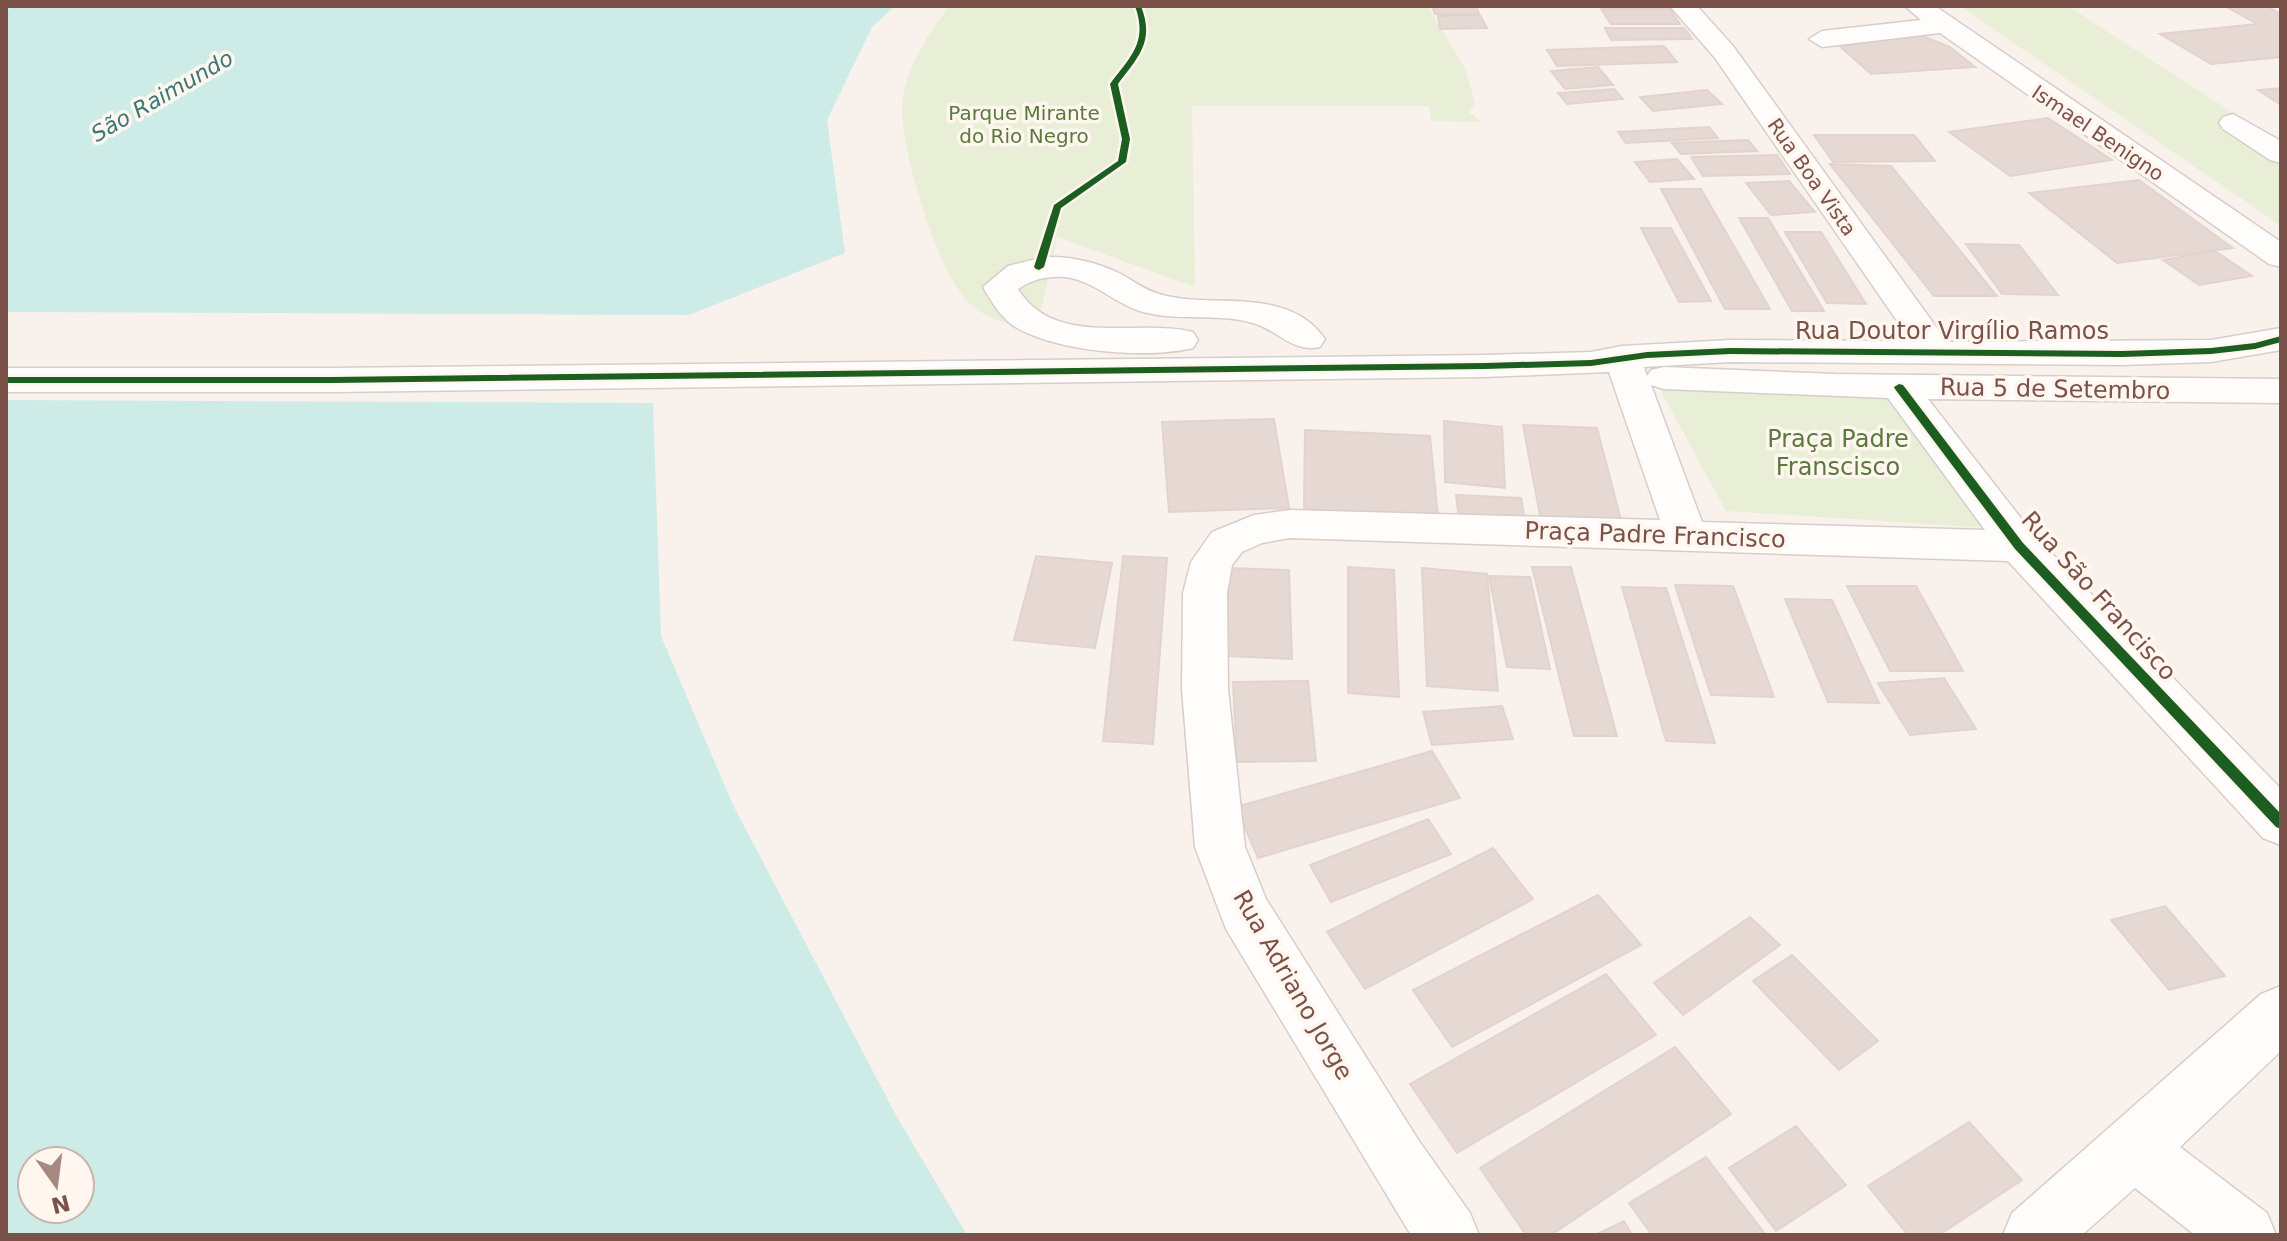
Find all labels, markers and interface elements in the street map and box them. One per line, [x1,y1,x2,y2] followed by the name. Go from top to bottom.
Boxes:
[87,45,237,147] water label: São Raimundo
[2027,80,2169,186] street label: Ismael Benigno
[948,101,1100,148] park label: Parque Mirante do Rio Negro
[1763,114,1861,240] street label: Rua Boa Vista
[1795,317,2109,345] street label: Rua Doutor Virgílio Ramos
[1940,373,2170,405] street label: Rua 5 de Setembro
[1767,425,1909,481] park label: Praça Padre Franscisco
[2016,506,2182,686] street label: Rua São Francisco
[1524,516,1786,554] street label: Praça Padre Francisco
[1227,885,1359,1085] street label: Rua Adriano Jorge
[16,1145,96,1225] north arrow
[49,1190,73,1218] text: N

